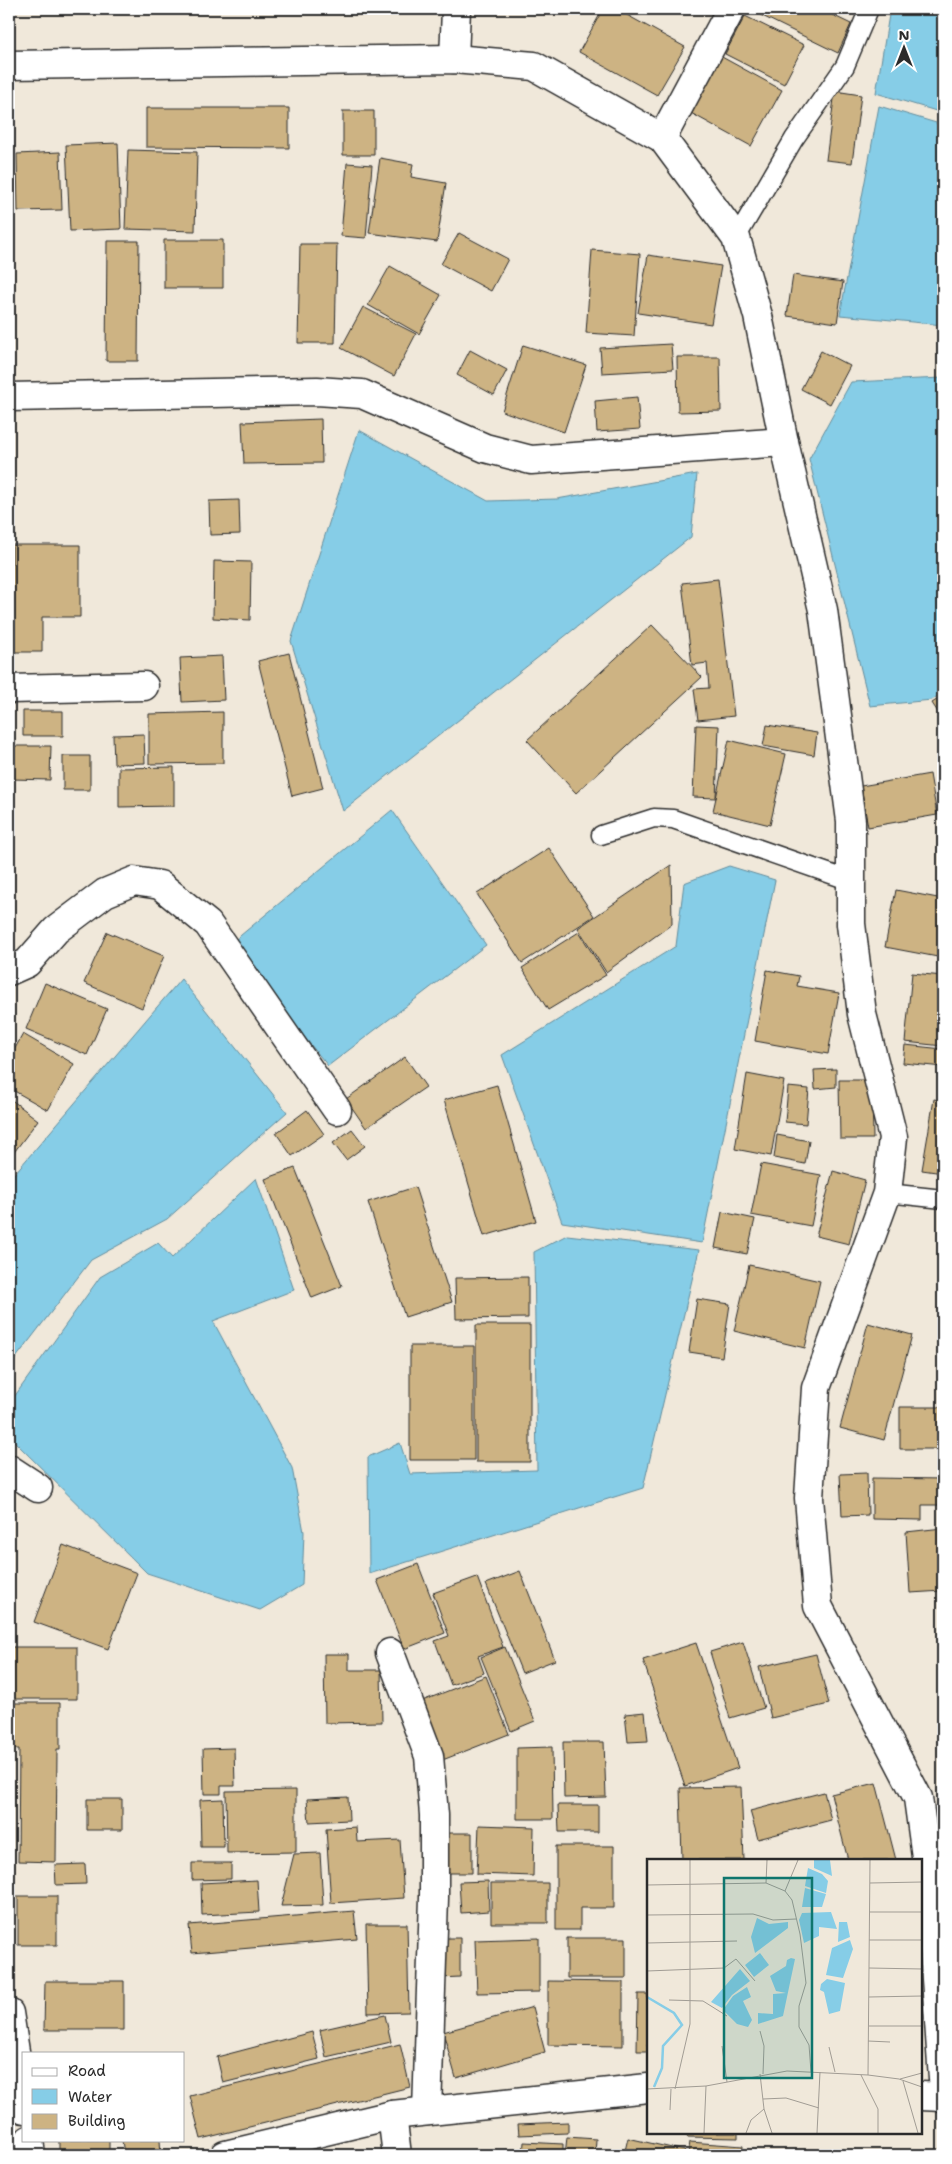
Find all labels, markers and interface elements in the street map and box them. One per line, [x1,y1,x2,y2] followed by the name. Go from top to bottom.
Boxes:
[880,22,930,72] north arrow
[898,26,910,44] text: N
[647,1859,922,2134] inset map
[22,2052,185,2142] legend
[68,2061,106,2081] text: Road
[68,2087,112,2107] text: Water
[68,2111,125,2131] text: Building

